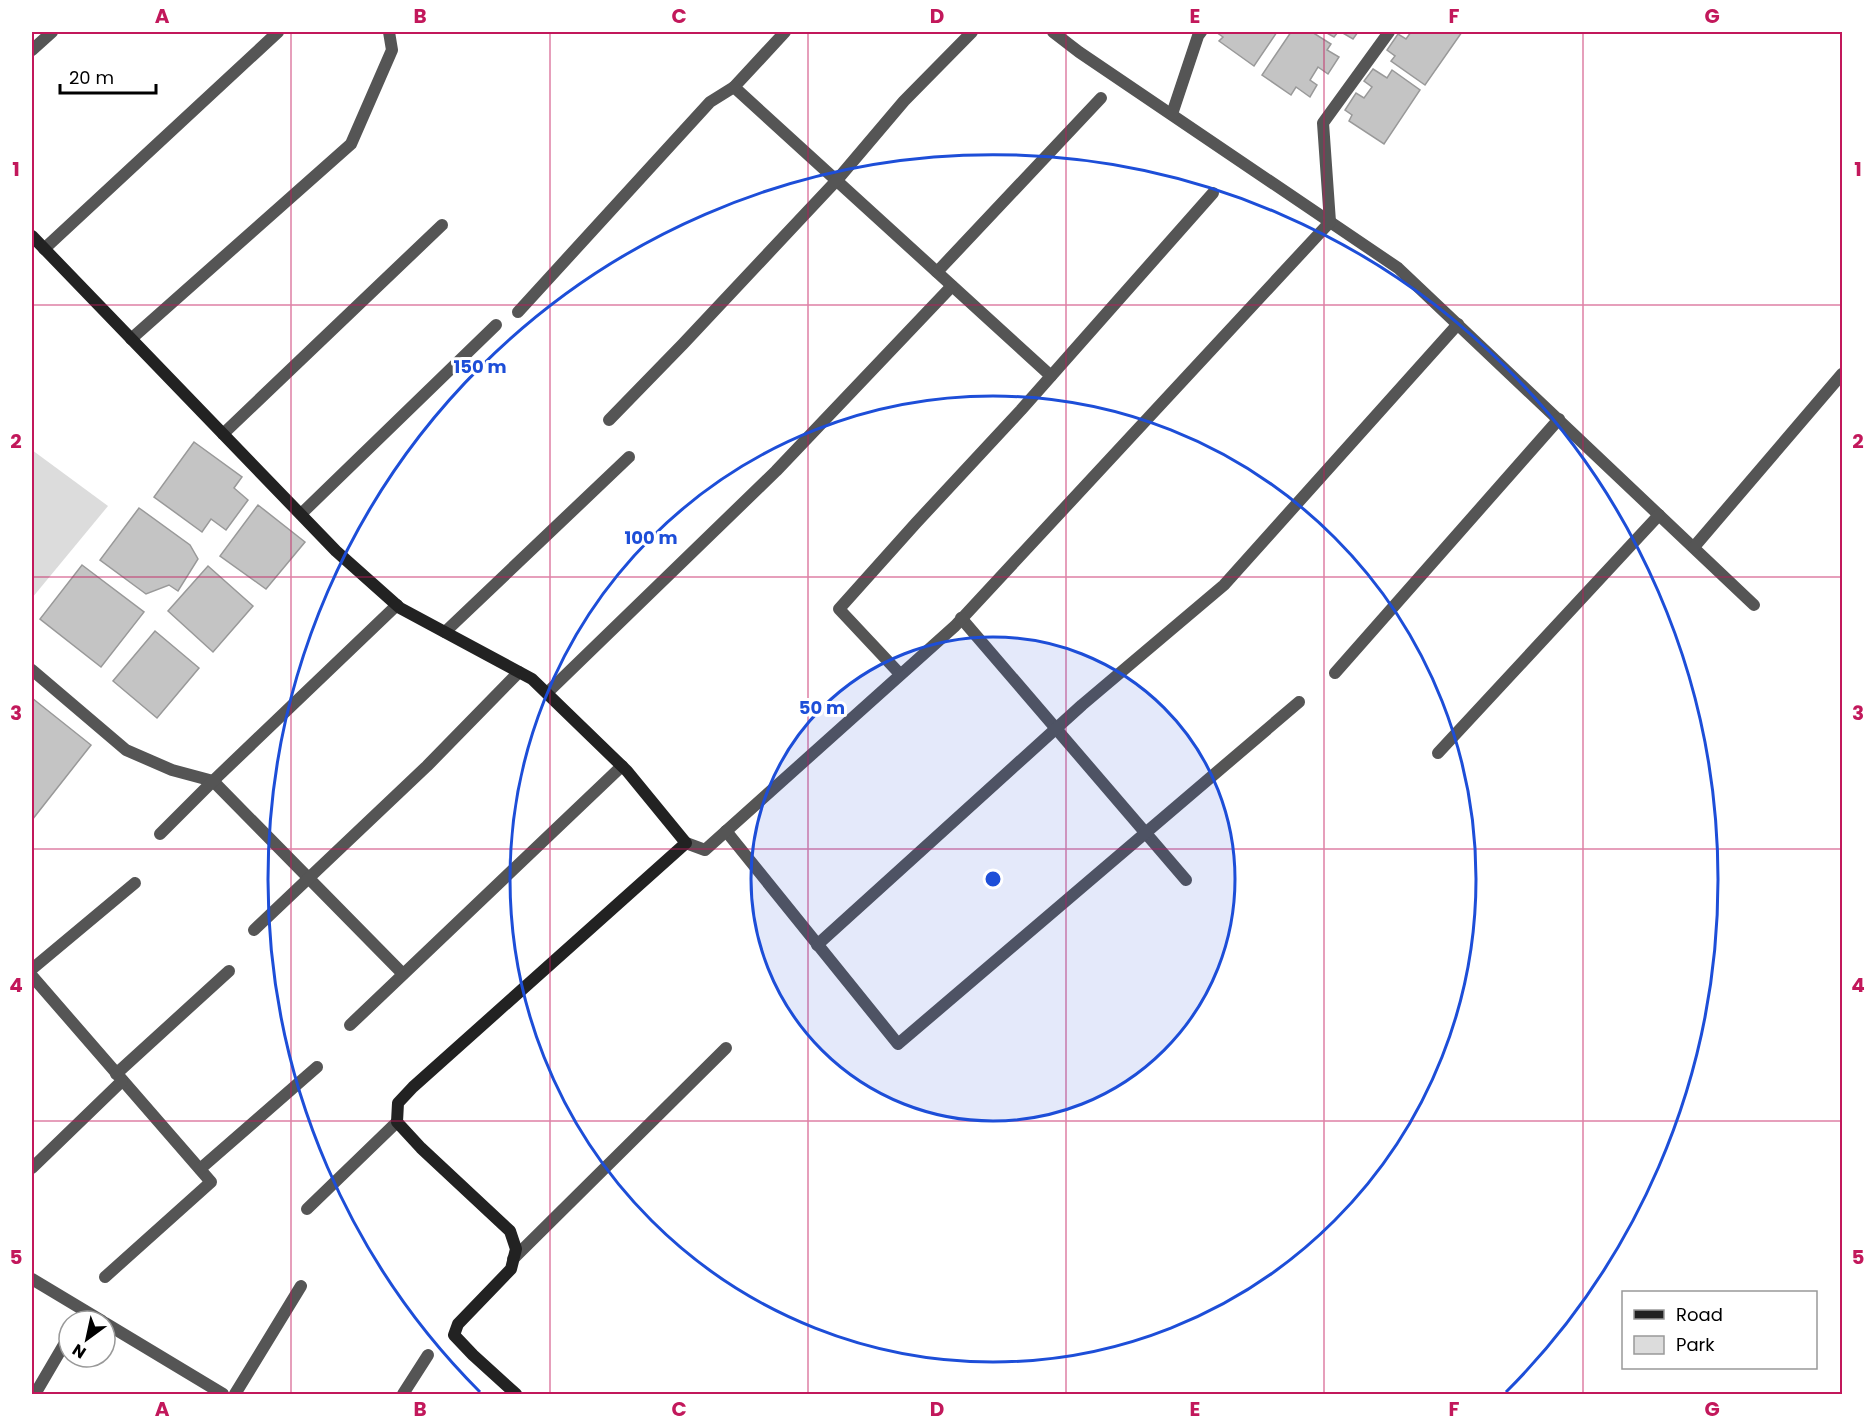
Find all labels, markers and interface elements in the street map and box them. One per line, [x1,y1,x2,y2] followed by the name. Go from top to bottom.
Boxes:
[155,2,170,30] text: A
[413,2,427,30] text: B
[671,2,687,30] text: C
[930,2,944,30] text: D
[1190,2,1200,30] text: E
[1449,2,1460,30] text: F
[1704,2,1720,30] text: G
[60,57,156,95] scale bar
[69,65,114,90] text: 20 m
[12,155,20,183] text: 1
[1854,155,1862,183] text: 1
[453,354,507,379] text: 150 m
[10,427,22,455] text: 2
[1852,427,1864,455] text: 2
[624,525,678,550] text: 100 m
[799,695,845,720] text: 50 m
[10,699,22,727] text: 3
[1852,699,1864,727] text: 3
[983,869,1003,889] centre of rings
[9,971,23,999] text: 4
[1851,971,1865,999] text: 4
[10,1243,23,1271] text: 5
[1852,1243,1865,1271] text: 5
[1622,1291,1817,1369] legend
[1676,1302,1723,1327] text: Road
[57,1309,117,1369] north arrow
[1676,1332,1715,1357] text: Park
[68,1338,90,1364] text: N
[155,1395,170,1423] text: A
[413,1395,427,1423] text: B
[671,1395,687,1423] text: C
[930,1395,944,1423] text: D
[1190,1395,1200,1423] text: E
[1449,1395,1460,1423] text: F
[1704,1395,1720,1423] text: G

